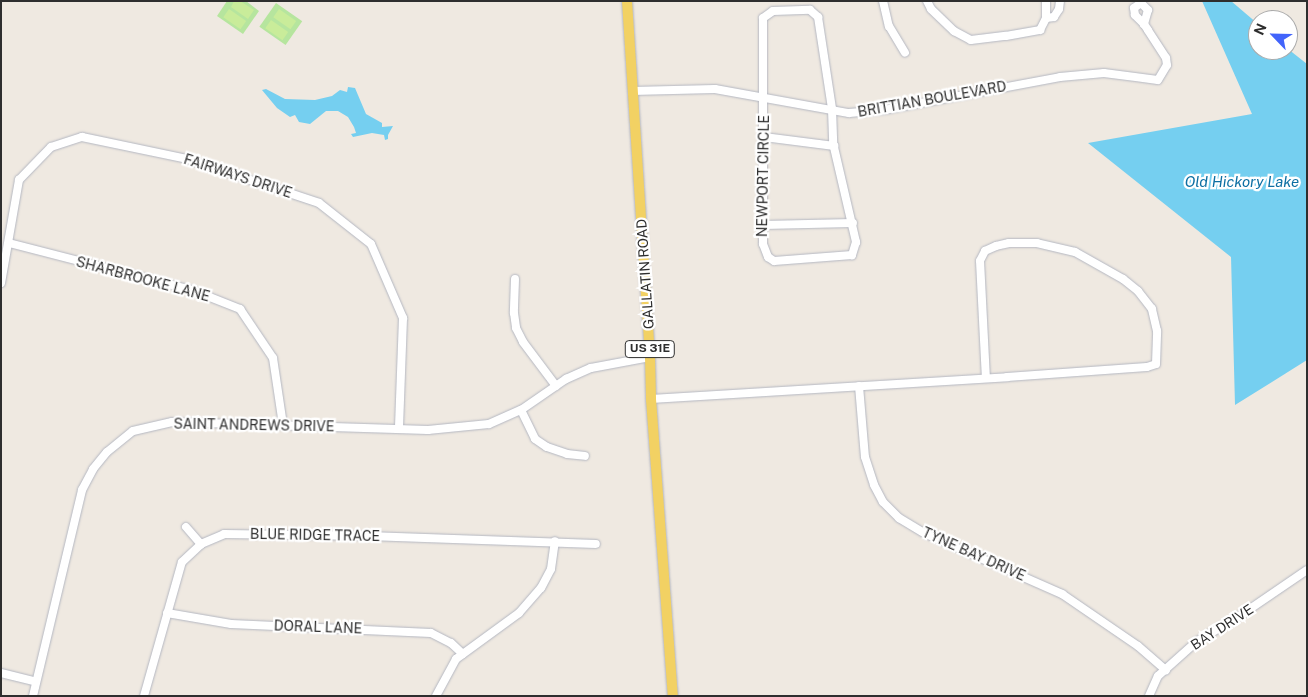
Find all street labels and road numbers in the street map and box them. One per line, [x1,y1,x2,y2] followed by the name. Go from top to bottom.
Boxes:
[856,78,1008,120] street label: BRITTIAN BOULEVARD
[754,115,772,237] street label: NEWPORT CIRCLE
[182,151,294,201] street label: FAIRWAYS DRIVE
[633,218,657,330] street label: GALLATIN ROAD
[74,253,212,305] street label: SHARBROOKE LANE
[624,339,676,358] road number: US 31E
[173,415,335,435] street label: SAINT ANDREWS DRIVE
[920,524,1028,584] street label: TYNE BAY DRIVE
[250,525,380,545] street label: BLUE RIDGE TRACE
[1188,601,1256,653] street label: BAY DRIVE
[274,617,362,637] street label: DORAL LANE

